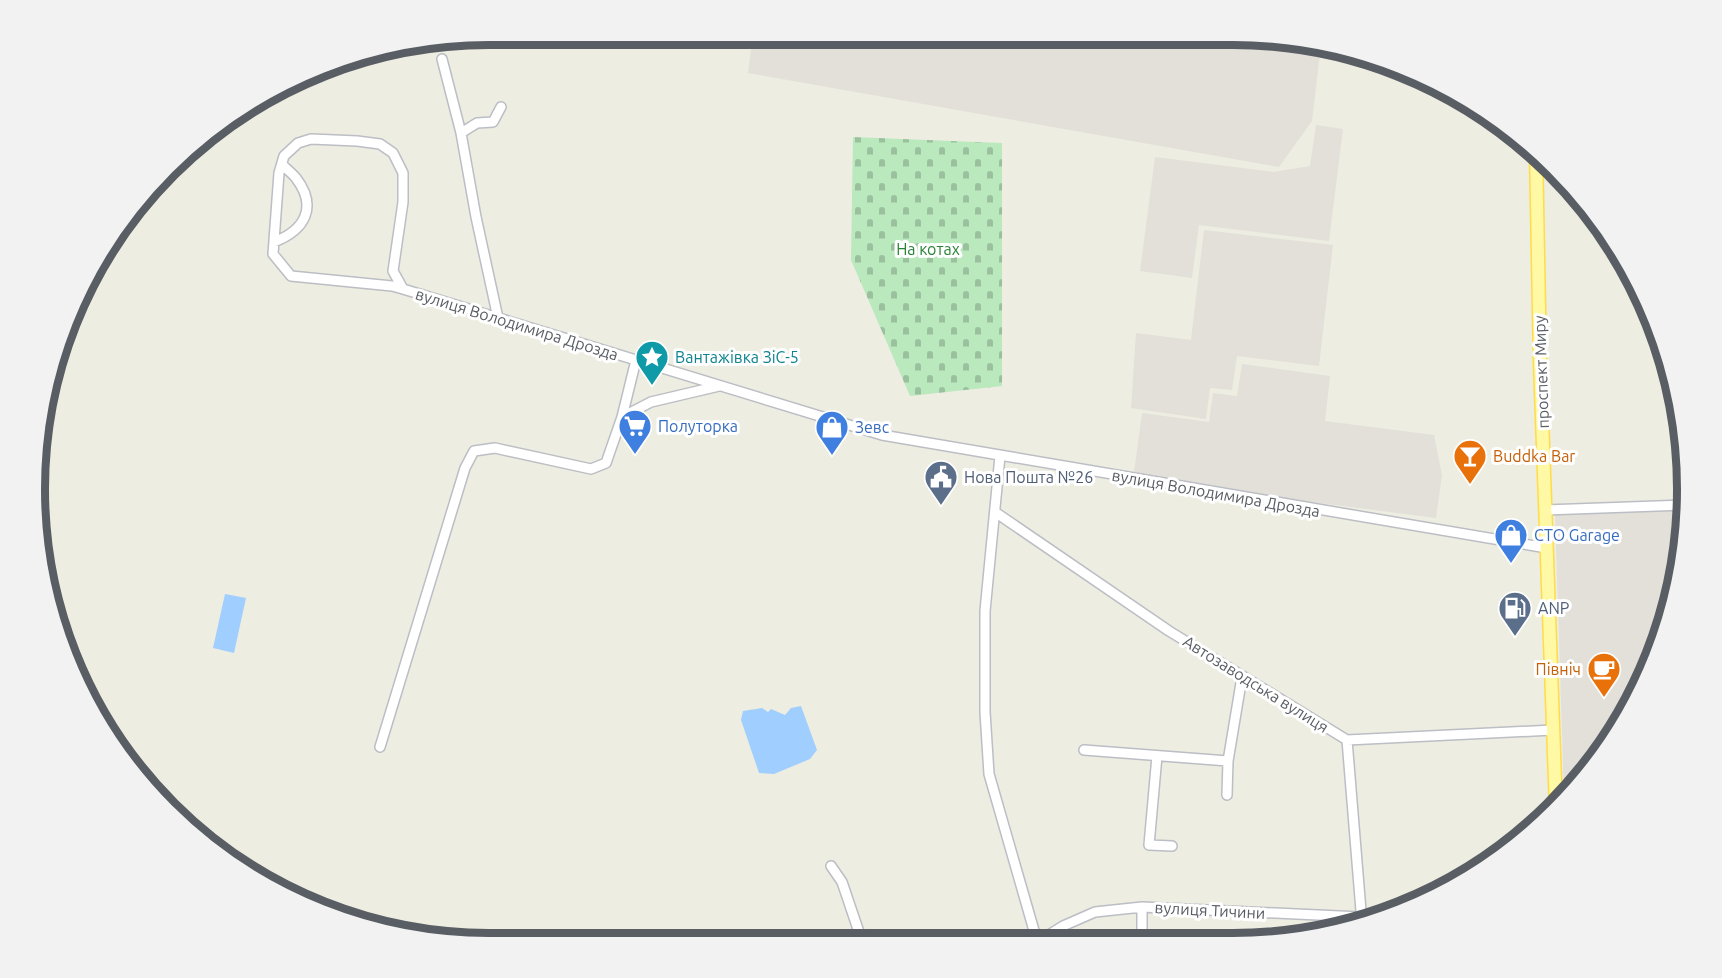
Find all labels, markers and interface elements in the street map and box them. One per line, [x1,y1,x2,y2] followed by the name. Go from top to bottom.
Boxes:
[896,240,960,258] park label: На котах
[413,285,621,363] street label: вулиця Володимира Дрозда
[1530,315,1552,429] street label: проспект Миру
[634,339,670,386] place icon: Вантажівка ЗіС-5
[675,348,799,366] place label: Вантажівка ЗіС-5
[617,408,653,455] supermarket icon: Полуторка
[814,409,850,456] shop icon: Зевс
[658,417,738,435] place label: Полуторка
[855,418,890,436] place label: Зевс
[1452,438,1488,485] bar icon: Buddka Bar
[1493,447,1575,465] place label: Buddka Bar
[923,459,959,506] public building icon: Нова Пошта №26
[1110,466,1322,520] street label: вулиця Володимира Дрозда
[964,468,1093,486] place label: Нова Пошта №26
[1493,517,1529,564] shop icon: СТО Garage
[1534,526,1620,544] place label: СТО Garage
[1497,590,1533,637] fuel station icon: ANP
[1538,599,1569,617] place label: ANP
[1180,632,1332,736] street label: Автозаводська вулиця
[1586,651,1622,698] cafe icon: Північ
[1536,660,1581,678] place label: Північ
[1154,898,1266,922] street label: вулиця Тичини

